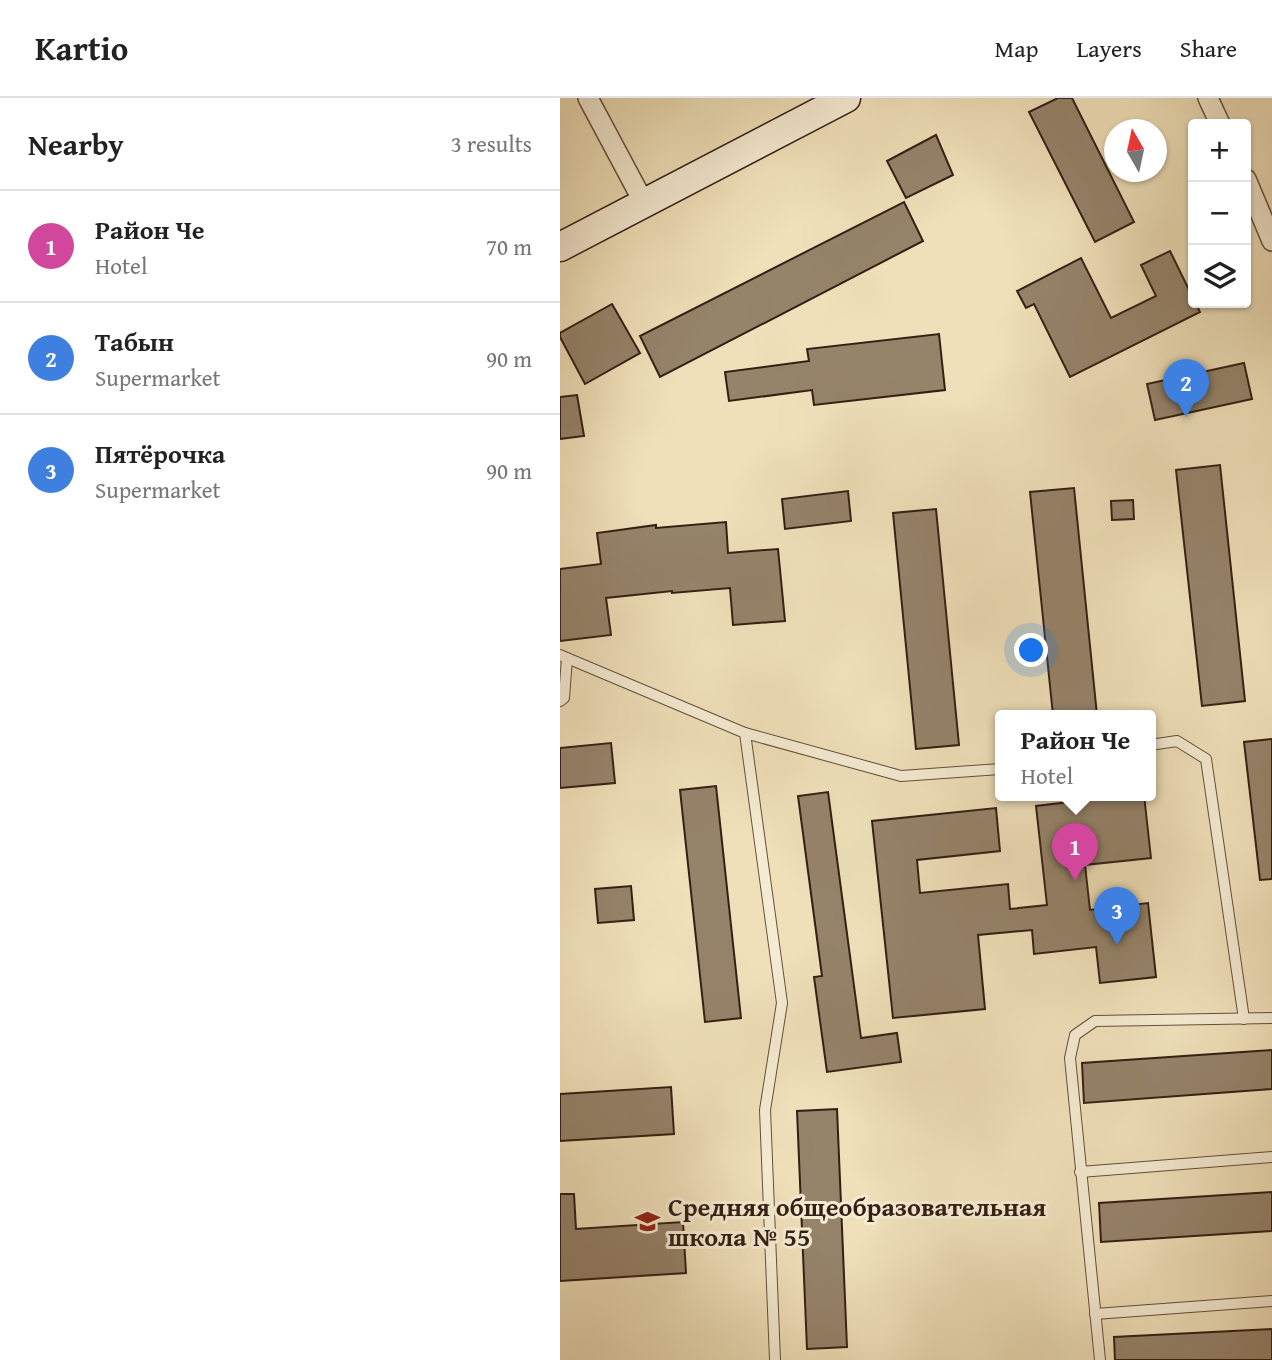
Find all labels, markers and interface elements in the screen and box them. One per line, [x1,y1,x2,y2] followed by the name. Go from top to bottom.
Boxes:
[35,24,128,72] text: Kartio
[995,31,1038,66] text: Map
[1076,31,1142,66] text: Layers
[1180,31,1237,66] text: Share
[1104,119,1167,182] north arrow
[1188,119,1251,308] map controls
[1188,119,1251,182] button: +
[28,122,124,166] text: Nearby
[451,127,532,160] text: 3 results
[1188,182,1251,245] button: −
[95,210,205,249] text: Район Че
[45,230,57,263] text: 1
[486,230,532,263] text: 70 m
[1188,245,1251,308] button: layers
[95,249,147,282] text: Hotel
[95,322,174,361] text: Табын
[45,342,57,375] text: 2
[486,342,532,375] text: 90 m
[1163,359,1209,417] pin: 2
[95,361,221,394] text: Supermarket
[95,434,225,473] text: Пятёрочка
[45,454,57,487] text: 3
[486,454,532,487] text: 90 m
[95,473,221,506] text: Supermarket
[1014,633,1048,667] your location
[995,710,1156,801] popup
[1021,720,1130,759] text: Район Че
[1021,759,1073,792] text: Hotel
[1052,823,1098,881] pin: 1
[1094,887,1140,945] pin: 3
[668,1187,1046,1256] place label: Средняя общеобразовательная школа № 55
[634,1208,662,1236] school or university icon: Средняя общеобразовательная школа № 55

